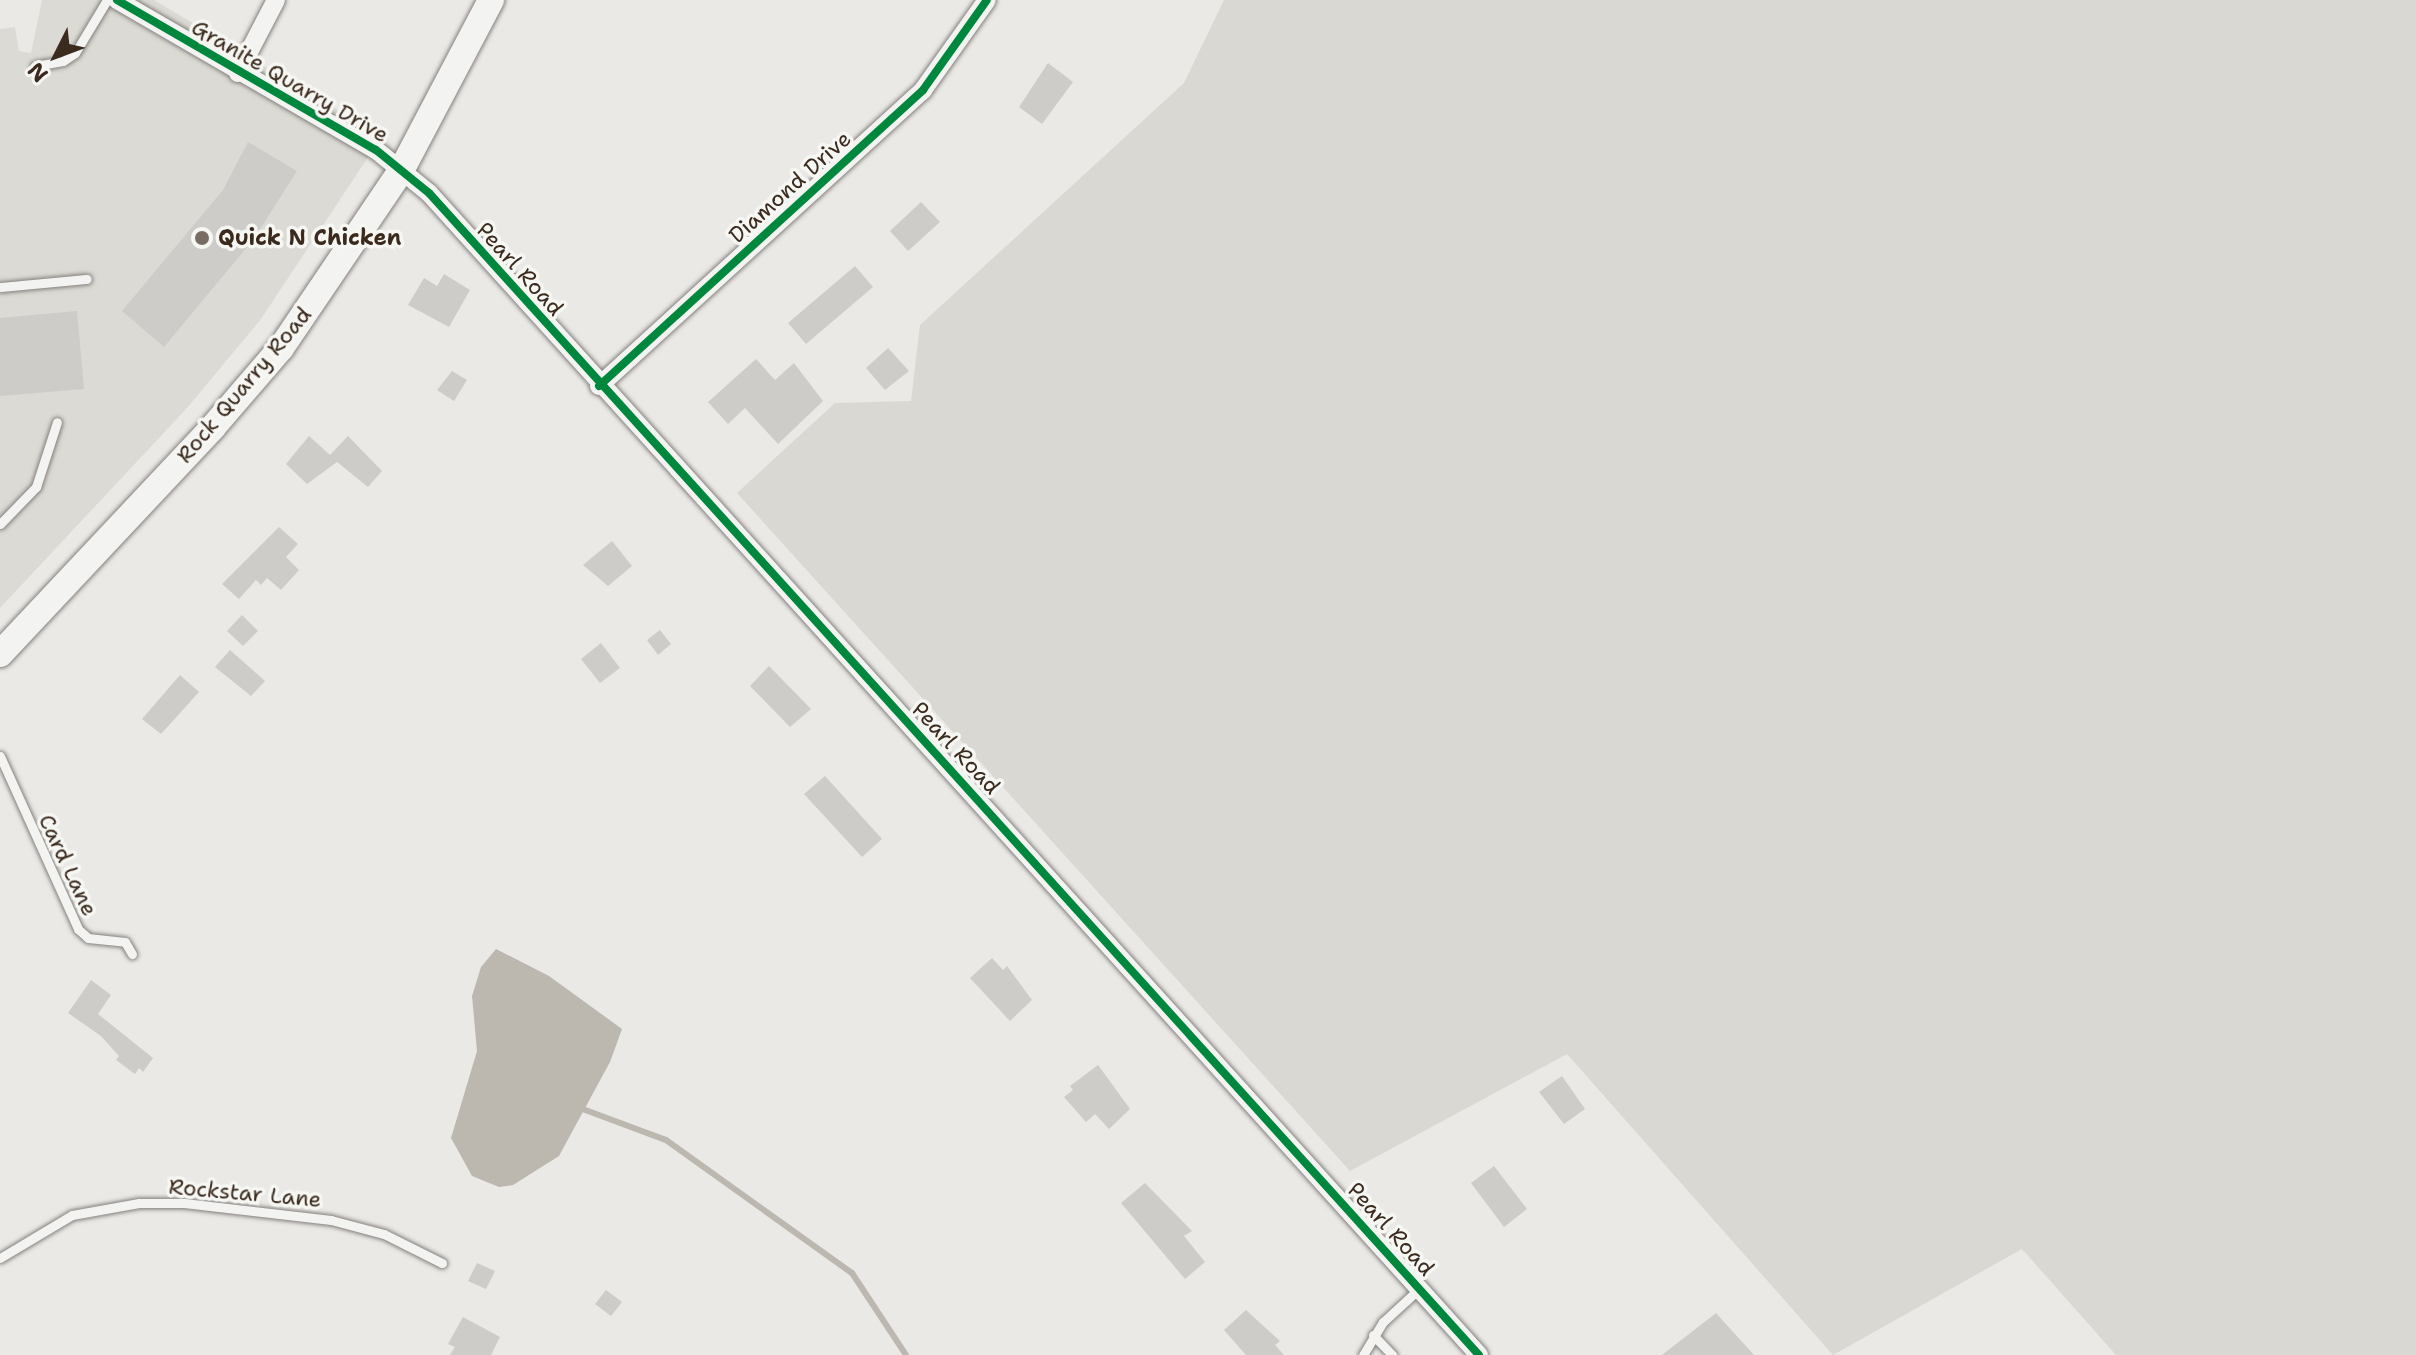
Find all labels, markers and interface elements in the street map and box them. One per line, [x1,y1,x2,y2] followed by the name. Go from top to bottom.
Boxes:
[187,14,393,148] street label: Granite Quarry Drive
[16,16,96,96] north arrow
[21,56,54,89] text: N
[724,125,856,249] street label: Diamond Drive
[471,217,569,321] street label: Pearl Road
[218,225,401,251] place label: Quick N Chicken
[193,229,211,247] marker: Quick N Chicken
[171,302,317,468] street label: Rock Quarry Road
[907,696,1005,800] street label: Pearl Road
[33,810,103,920] street label: Card Lane
[168,1173,322,1213] street label: Rockstar Lane
[1342,1177,1440,1281] street label: Pearl Road

